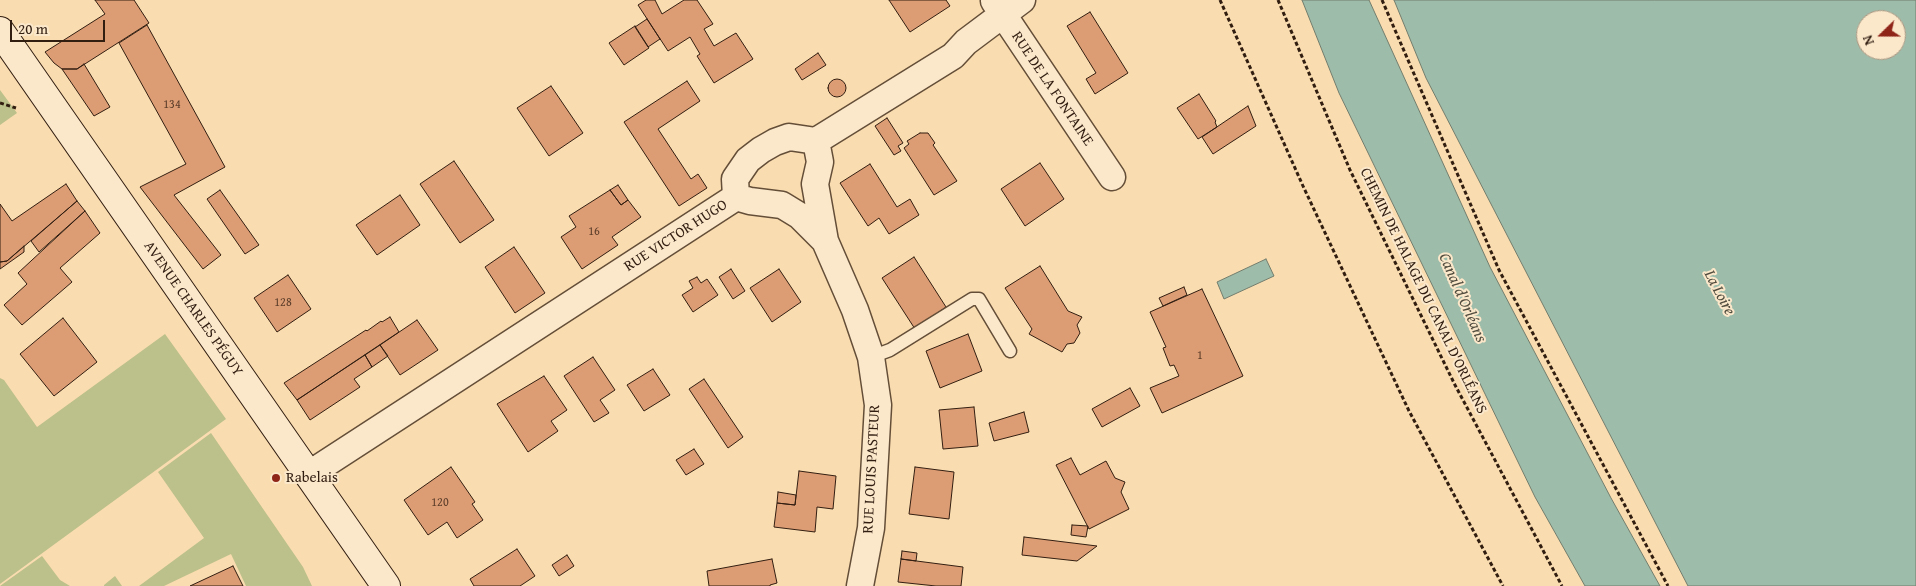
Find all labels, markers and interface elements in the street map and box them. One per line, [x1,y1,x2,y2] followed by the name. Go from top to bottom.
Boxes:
[12,10,108,42] scale bar
[1856,10,1906,60] north arrow
[18,18,48,39] text: 20 m
[1007,28,1097,150] street label: RUE DE LA FONTAINE
[1857,32,1879,48] text: N
[163,98,181,112] house number: 134
[1355,165,1491,417] street label: CHEMIN DE HALAGE DU CANAL D'ORLÉANS
[621,196,731,276] street label: RUE VICTOR HUGO
[588,225,600,239] house number: 16
[140,238,246,380] street label: AVENUE CHARLES PÉGUY
[1434,251,1490,345] water label: Canal d'Orléans
[1699,267,1739,319] water label: La Loire
[274,296,292,310] house number: 128
[1197,349,1203,363] house number: 1
[860,404,884,534] street label: RUE LOUIS PASTEUR
[286,469,338,487] place label: Rabelais
[270,472,282,484] marker: Rabelais
[431,496,449,510] house number: 120

